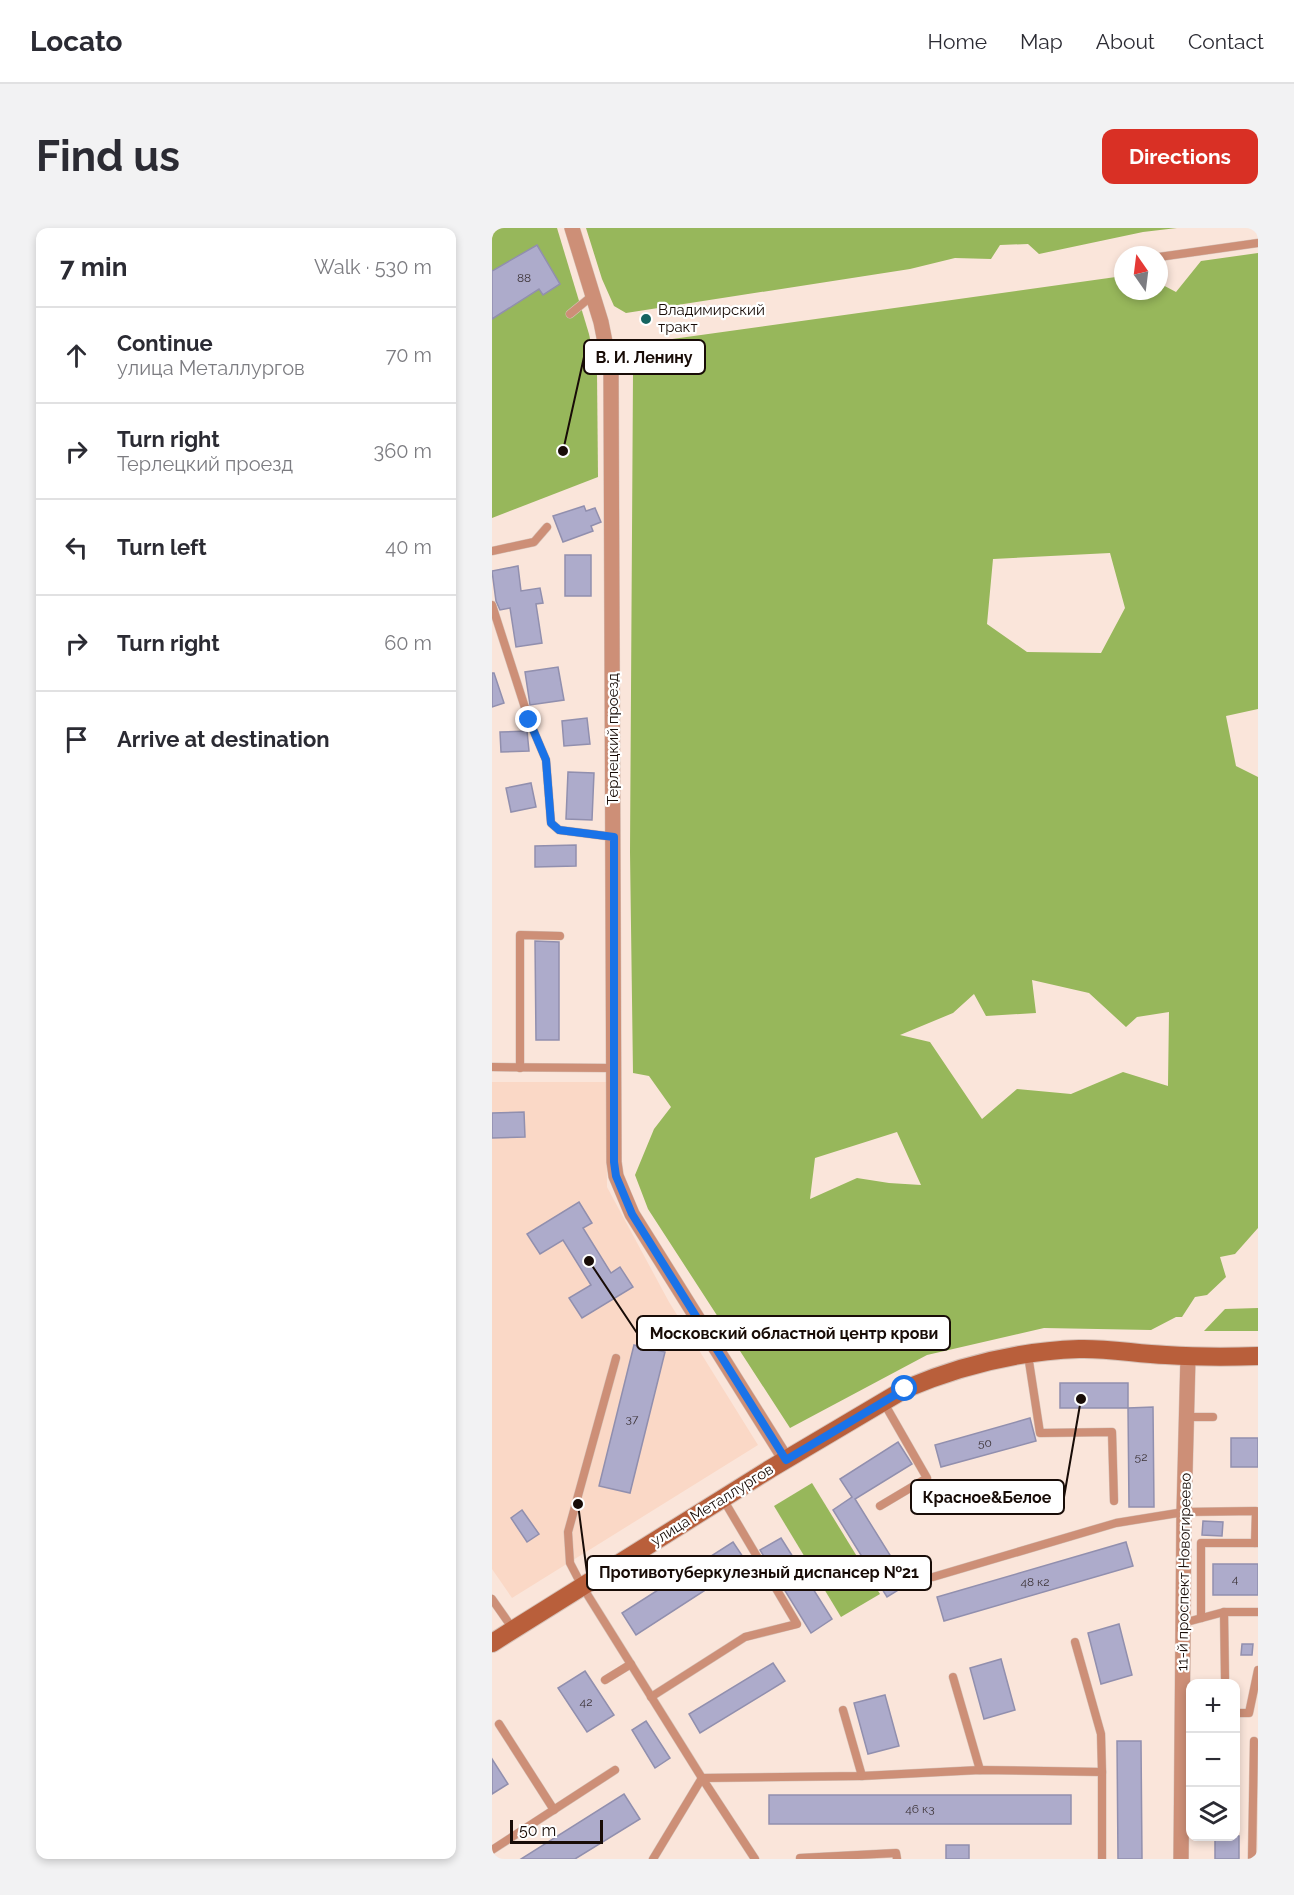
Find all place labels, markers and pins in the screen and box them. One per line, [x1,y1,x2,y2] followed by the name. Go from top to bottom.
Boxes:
[658,301,765,336] place label: Владимирский тракт
[639,312,653,326] marker: Владимирский тракт
[584,340,705,374] callout: В. И. Ленину
[637,1316,950,1350] callout: Московский областной центр крови
[911,1480,1064,1514] callout: Красное&Белое
[587,1556,931,1590] callout: Противотуберкулезный диспансер №21

